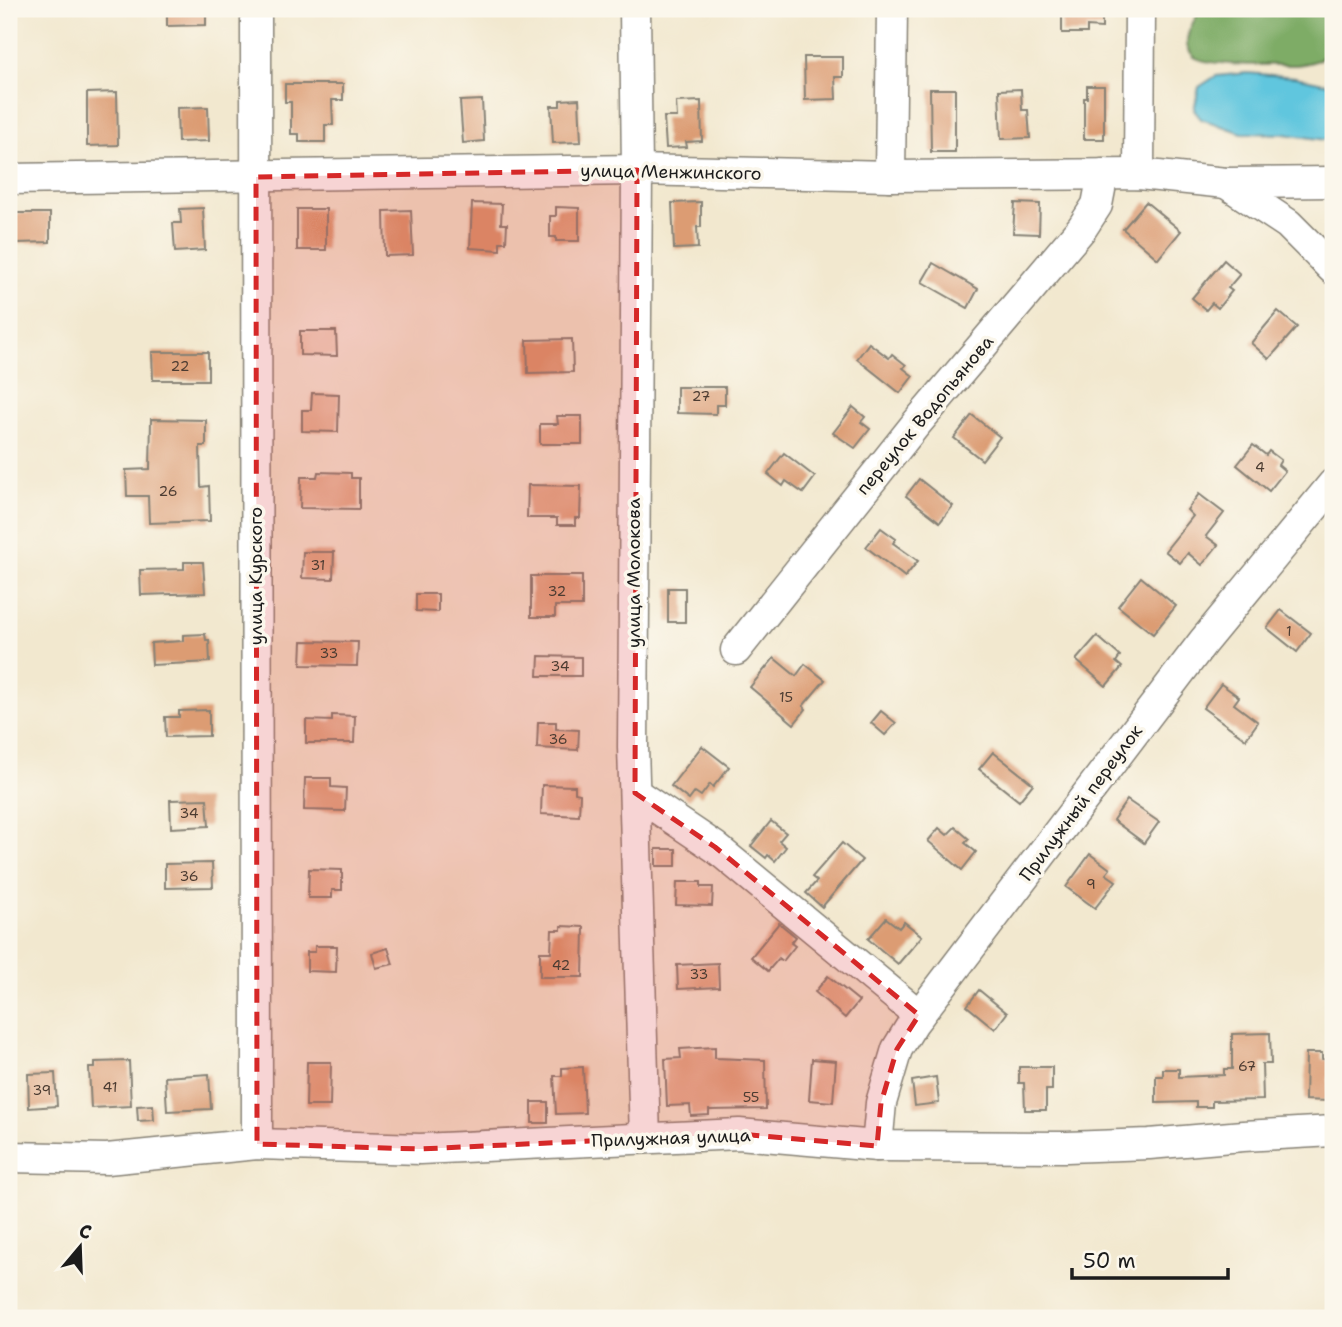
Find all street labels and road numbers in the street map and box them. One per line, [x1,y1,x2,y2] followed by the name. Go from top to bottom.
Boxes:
[580,158,762,186] street label: улица Менжинского
[851,330,999,500] street label: переулок Водопьянова
[622,498,646,648] street label: улица Молокова
[244,507,268,645] street label: улица Курского
[1014,719,1148,886] street label: Прилужный переулок
[591,1123,751,1153] street label: Прилужная улица

